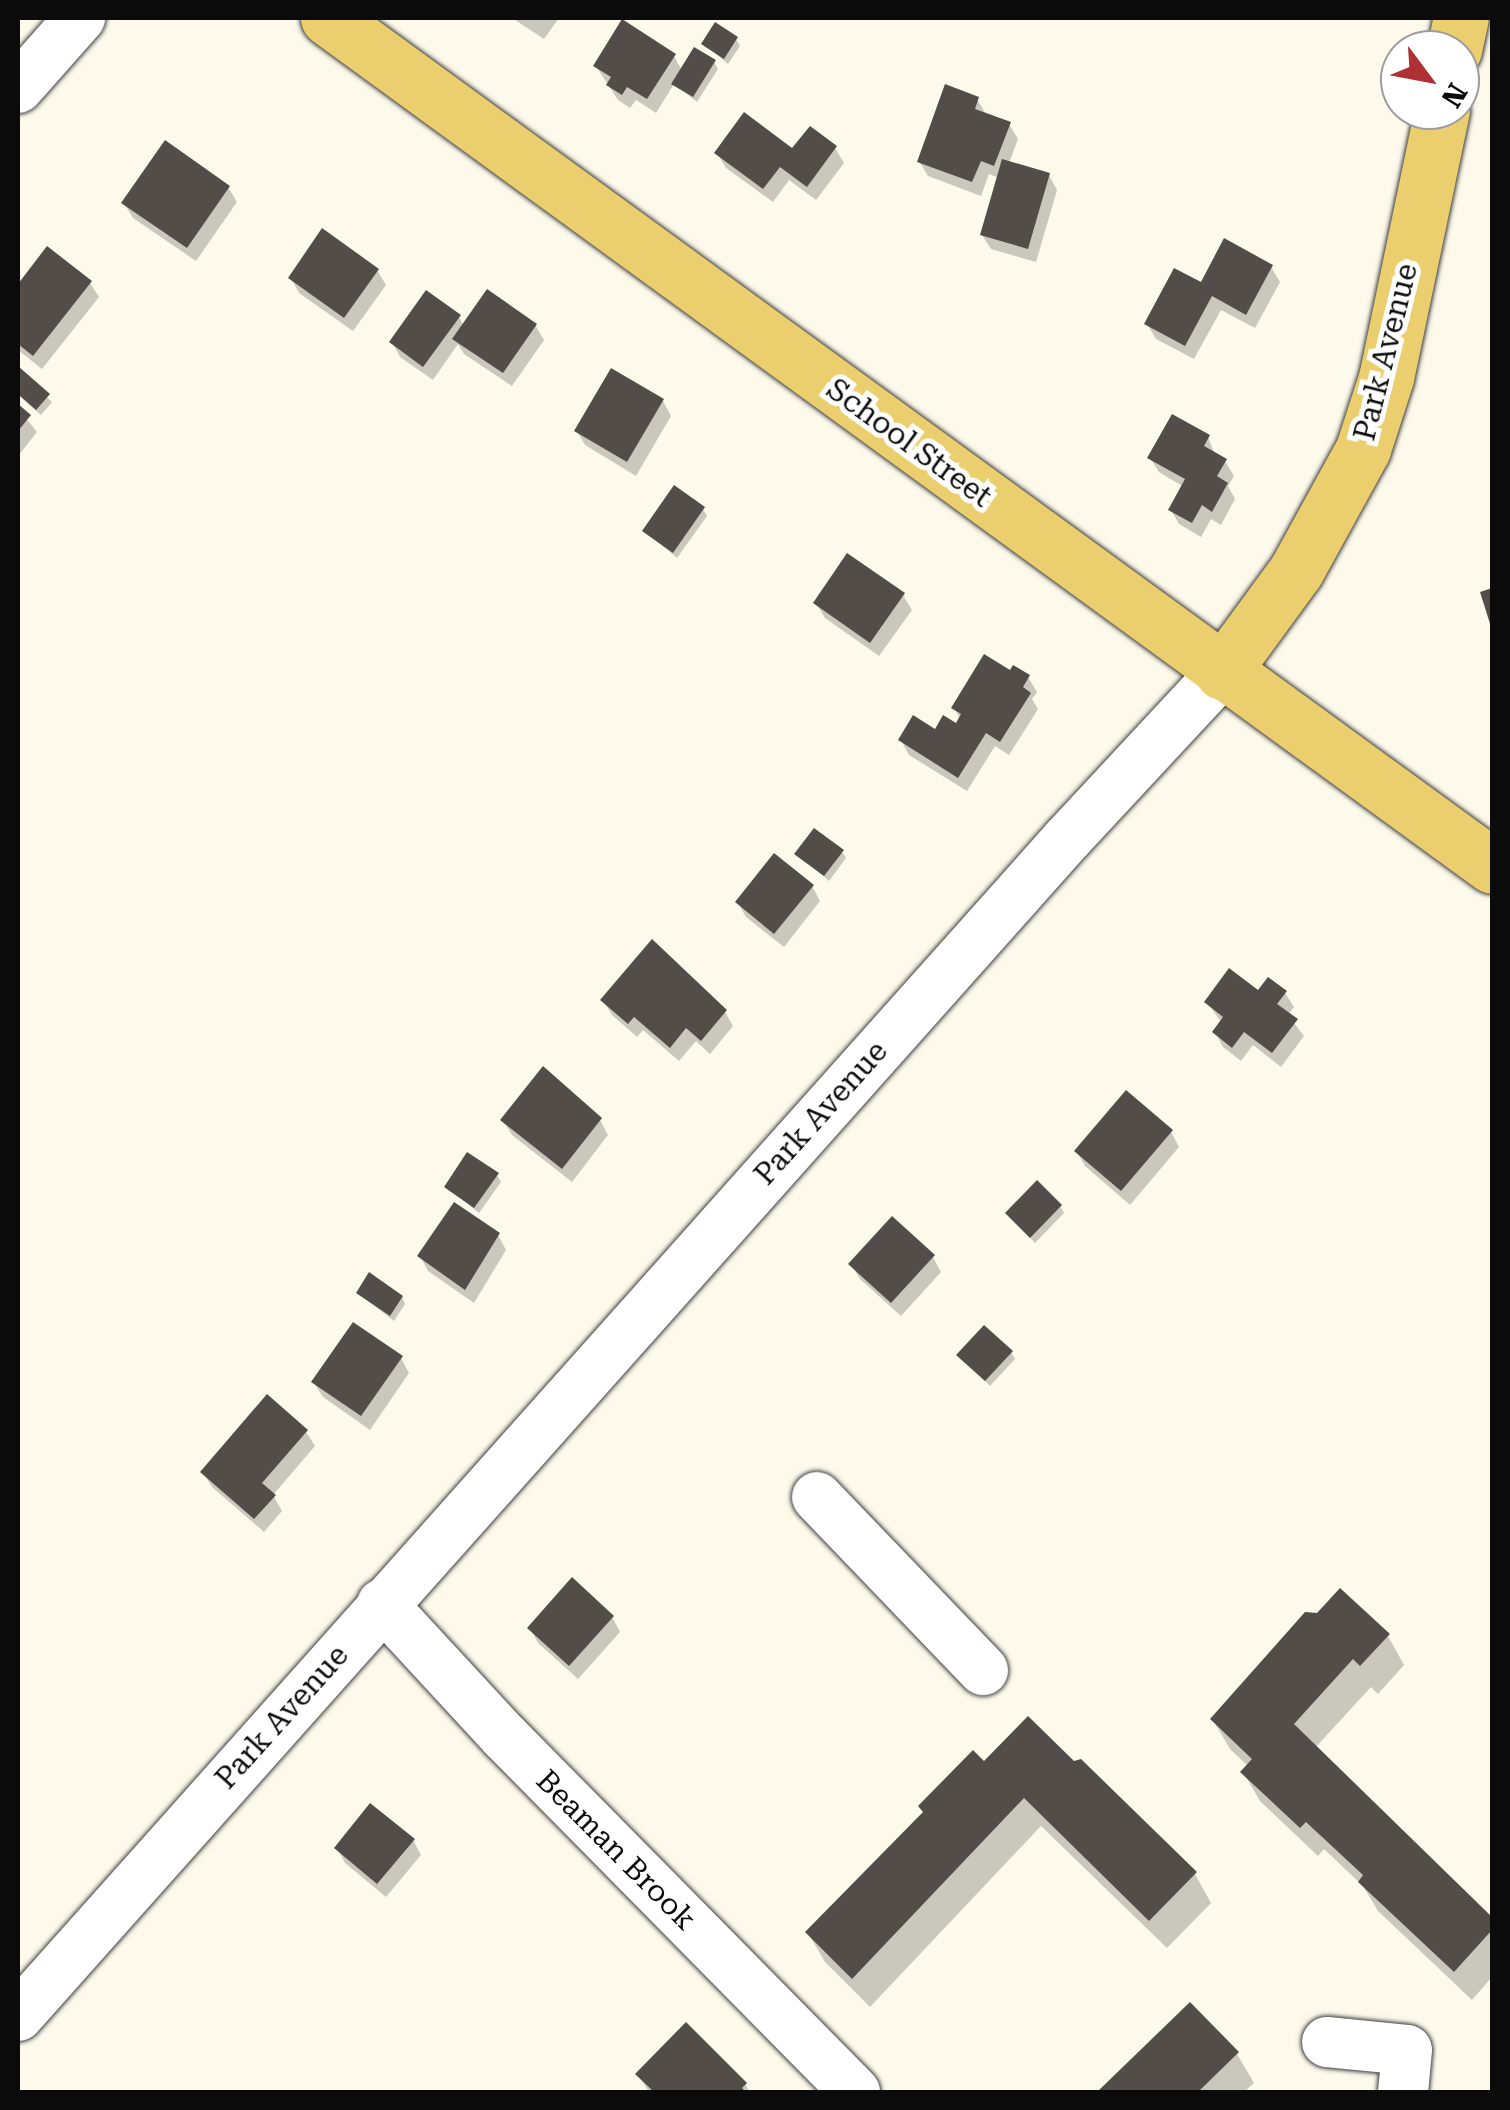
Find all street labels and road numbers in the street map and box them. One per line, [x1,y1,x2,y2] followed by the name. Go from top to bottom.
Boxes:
[1347,260,1425,444] street label: Park Avenue
[820,371,998,515] street label: School Street
[747,1034,895,1192] street label: Park Avenue
[208,1638,356,1796] street label: Park Avenue
[529,1763,703,1937] street label: Beaman Brook

